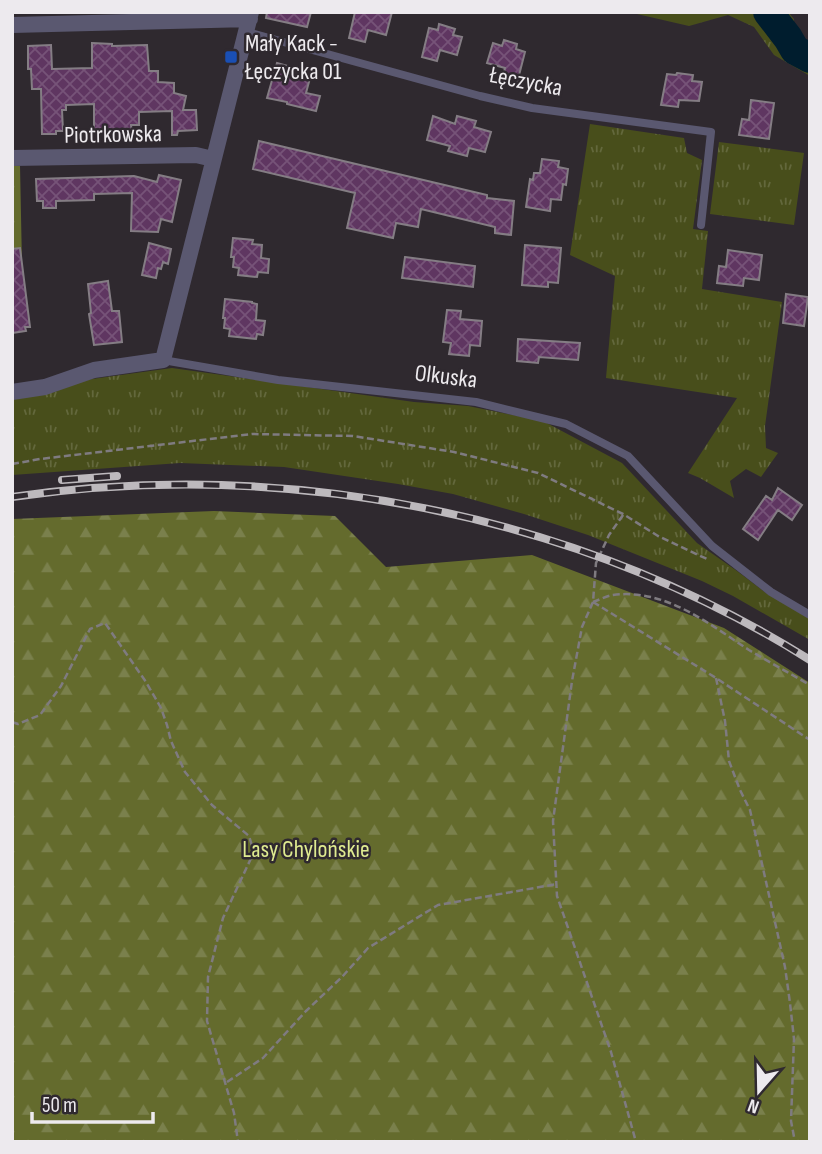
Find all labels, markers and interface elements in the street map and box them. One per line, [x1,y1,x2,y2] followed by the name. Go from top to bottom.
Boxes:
[244,29,342,86] place label: Mały Kack - Łęczycka 01
[223,49,239,65] marker: Mały Kack - Łęczycka 01
[486,60,565,103] street label: Łęczycka
[64,119,162,150] street label: Piotrkowska
[413,358,479,395] street label: Olkuska
[242,835,370,864] park label: Lasy Chylońskie
[724,1056,794,1126] north arrow
[32,1080,152,1124] scale bar
[42,1093,77,1118] text: 50 m
[745,1093,762,1118] text: N

